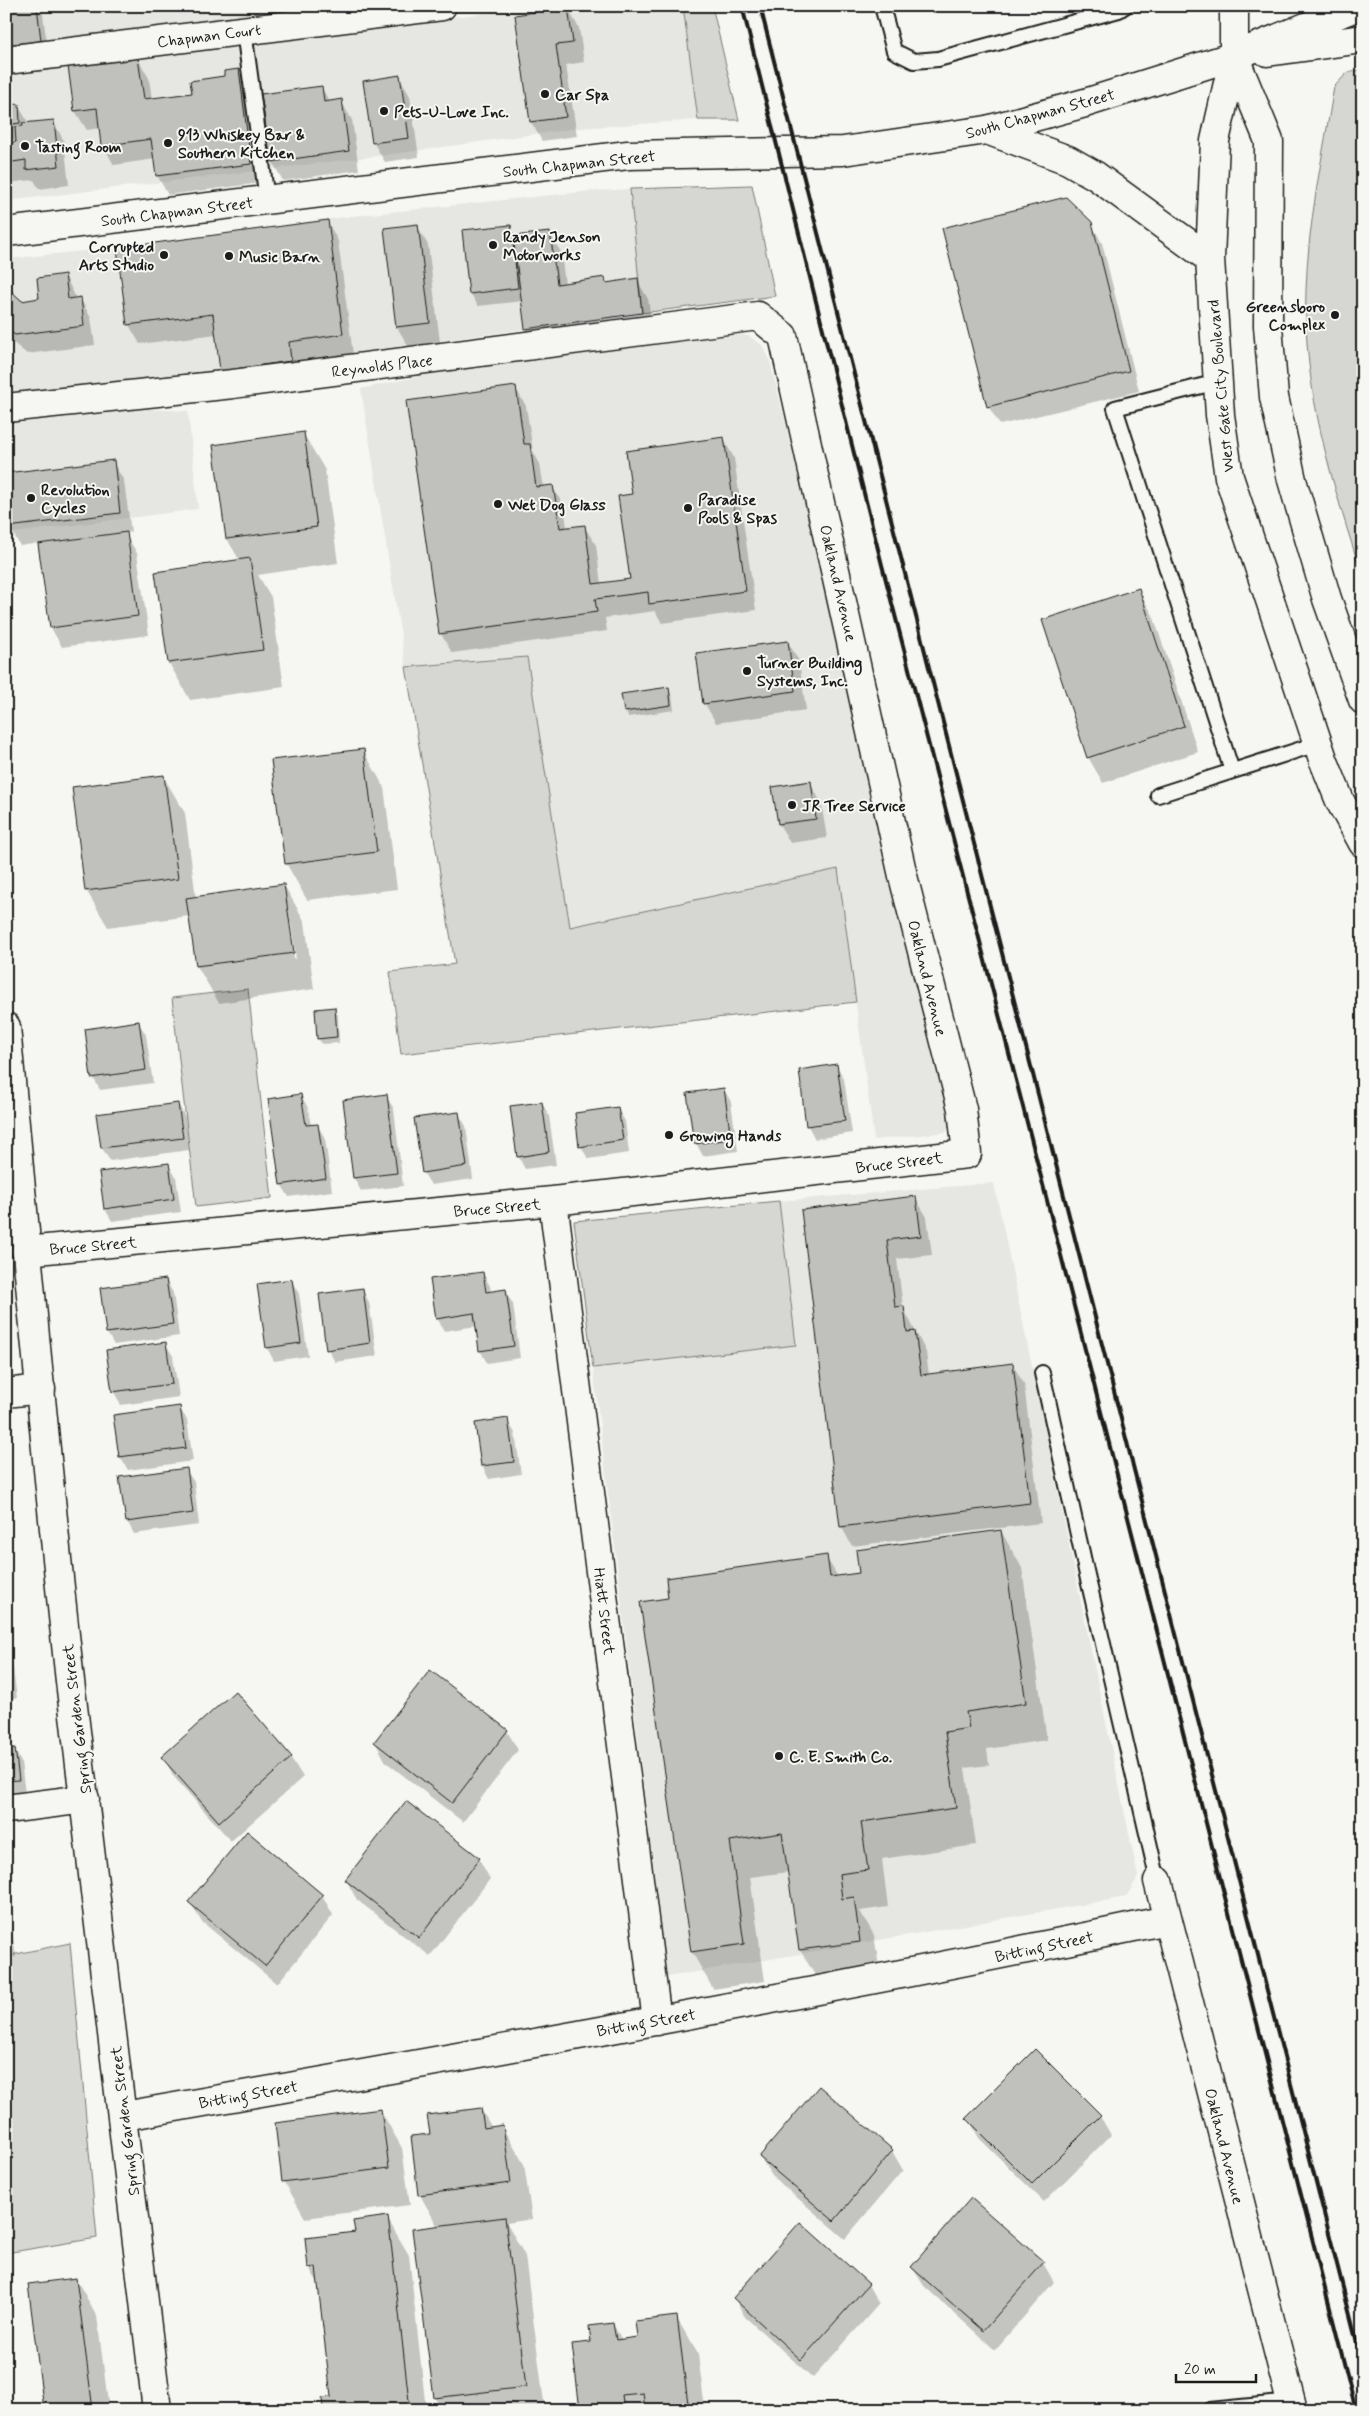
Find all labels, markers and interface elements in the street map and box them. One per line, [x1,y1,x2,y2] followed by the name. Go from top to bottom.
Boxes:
[156,20,262,53] street label: Chapman Court
[963,84,1118,144] street label: South Chapman Street
[555,85,609,106] place label: Car Spa
[539,88,551,100] marker: Car Spa
[394,102,509,123] place label: Pets-U-Love Inc.
[378,105,390,117] marker: Pets-U-Love Inc.
[178,125,305,164] place label: 913 Whiskey Bar & Southern Kitchen
[35,137,122,160] place label: Tasting Room
[162,137,174,149] marker: 913 Whiskey Bar & Southern Kitchen
[19,140,31,152] marker: Tasting Room
[502,146,657,183] street label: South Chapman Street
[100,193,255,232] street label: South Chapman Street
[503,227,601,266] place label: Randy Jenson Motorworks
[79,237,154,276] place label: Corrupted Arts Studio
[487,239,499,251] marker: Randy Jenson Motorworks
[239,247,321,268] place label: Music Barn
[158,249,170,261] marker: Corrupted Arts Studio
[223,250,235,262] marker: Music Barn
[1246,297,1325,336] place label: Greensboro Complex
[1203,299,1239,473] street label: West Gate City Boulevard
[1329,309,1341,321] marker: Greensboro Complex
[330,350,434,383] street label: Reynolds Place
[41,480,110,519] place label: Revolution Cycles
[698,490,778,529] place label: Paradise Pools & Spas
[25,492,37,504] marker: Revolution Cycles
[507,495,606,517] place label: Wet Dog Glass
[492,498,504,510] marker: Wet Dog Glass
[682,502,694,514] marker: Paradise Pools & Spas
[814,523,861,644] street label: Oakland Avenue
[757,653,862,692] place label: Turner Building Systems, Inc.
[741,665,753,677] marker: Turner Building Systems, Inc.
[802,796,906,817] place label: JR Tree Service
[786,799,798,811] marker: JR Tree Service
[902,918,951,1039] street label: Oakland Avenue
[679,1126,782,1149] place label: Growing Hands
[663,1129,675,1141] marker: Growing Hands
[854,1148,945,1179] street label: Bruce Street
[453,1194,542,1223] street label: Bruce Street
[49,1232,138,1261] street label: Bruce Street
[588,1566,619,1657] street label: Hiatt Street
[58,1642,98,1795] street label: Spring Garden Street
[789,1747,892,1768] place label: C. E. Smith Co.
[773,1750,785,1762] marker: C. E. Smith Co.
[993,1927,1096,1969] street label: Bitting Street
[595,2004,698,2044] street label: Bitting Street
[106,2044,146,2197] street label: Spring Garden Street
[197,2076,300,2116] street label: Bitting Street
[1199,2086,1248,2207] street label: Oakland Avenue
[1176,2351,1256,2383] scale bar
[1184,2360,1216,2380] text: 20 m

